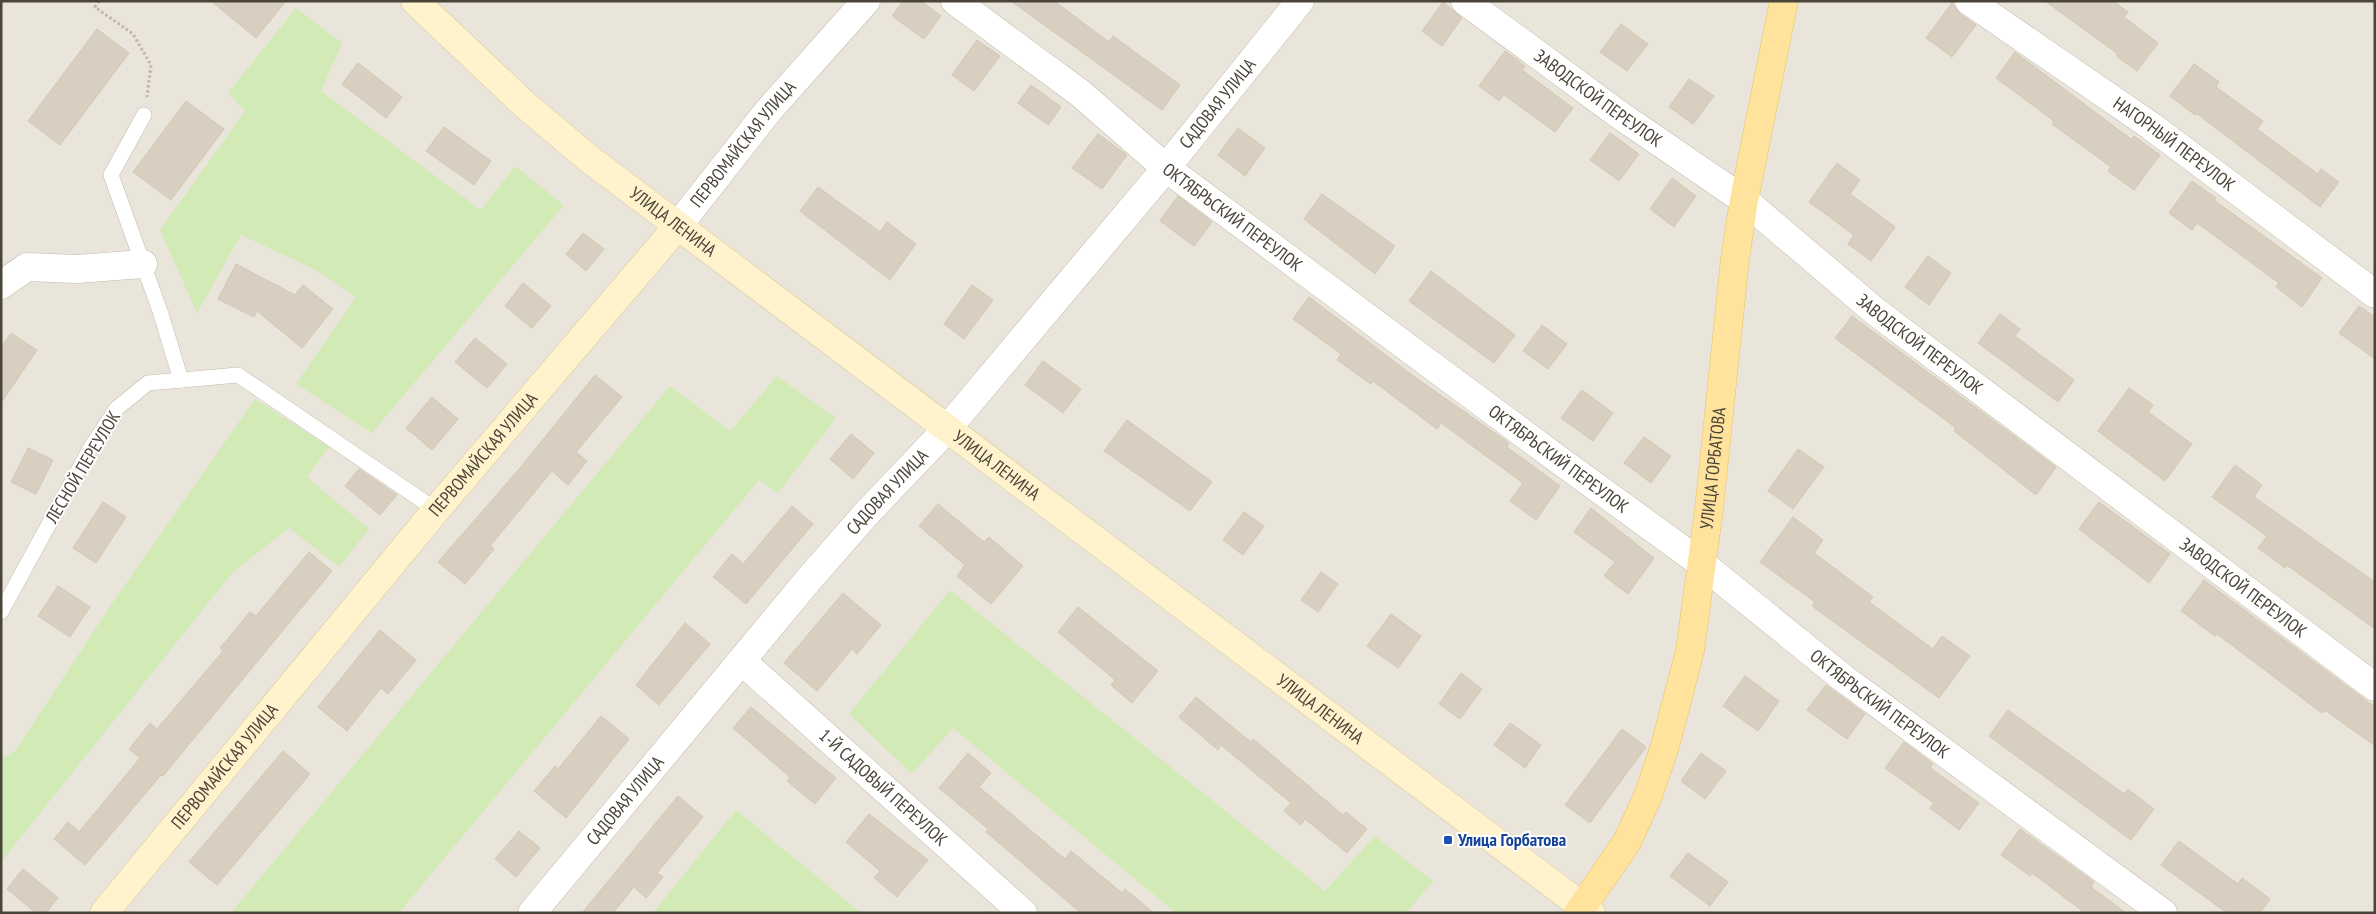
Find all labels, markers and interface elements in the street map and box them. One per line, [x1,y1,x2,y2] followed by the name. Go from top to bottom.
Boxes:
[1530,44,1667,152] street label: ЗАВОДСКОЙ ПЕРЕУЛОК
[1174,53,1261,153] street label: САДОВАЯ УЛИЦА
[685,75,801,212] street label: ПЕРВОМАЙСКАЯ УЛИЦА
[2109,91,2240,196] street label: НАГОРНЫЙ ПЕРЕУЛОК
[1158,158,1307,276] street label: ОКТЯБРЬСКИЙ ПЕРЕУЛОК
[625,181,722,262] street label: УЛИЦА ЛЕНИНА
[1852,288,1988,399] street label: ЗАВОДСКОЙ ПЕРЕУЛОК
[423,387,543,521] street label: ПЕРВОМАЙСКАЯ УЛИЦА
[1484,400,1633,518] street label: ОКТЯБРЬСКИЙ ПЕРЕУЛОК
[40,406,125,528] street label: ЛЕСНОЙ ПЕРЕУЛОК
[1694,406,1731,531] street label: УЛИЦА ГОРБАТОВА
[949,425,1045,505] street label: УЛИЦА ЛЕНИНА
[841,444,933,539] street label: САДОВАЯ УЛИЦА
[2175,532,2311,643] street label: ЗАВОДСКОЙ ПЕРЕУЛОК
[1806,644,1954,763] street label: ОКТЯБРЬСКИЙ ПЕРЕУЛОК
[1272,669,1369,749] street label: УЛИЦА ЛЕНИНА
[166,698,283,834] street label: ПЕРВОМАЙСКАЯ УЛИЦА
[814,724,952,851] street label: 1-Й САДОВЫЙ ПЕРЕУЛОК
[581,751,669,850] street label: САДОВАЯ УЛИЦА
[1457,828,1566,851] place label: Улица Горбатова
[1442,834,1454,846] marker: Улица Горбатова

